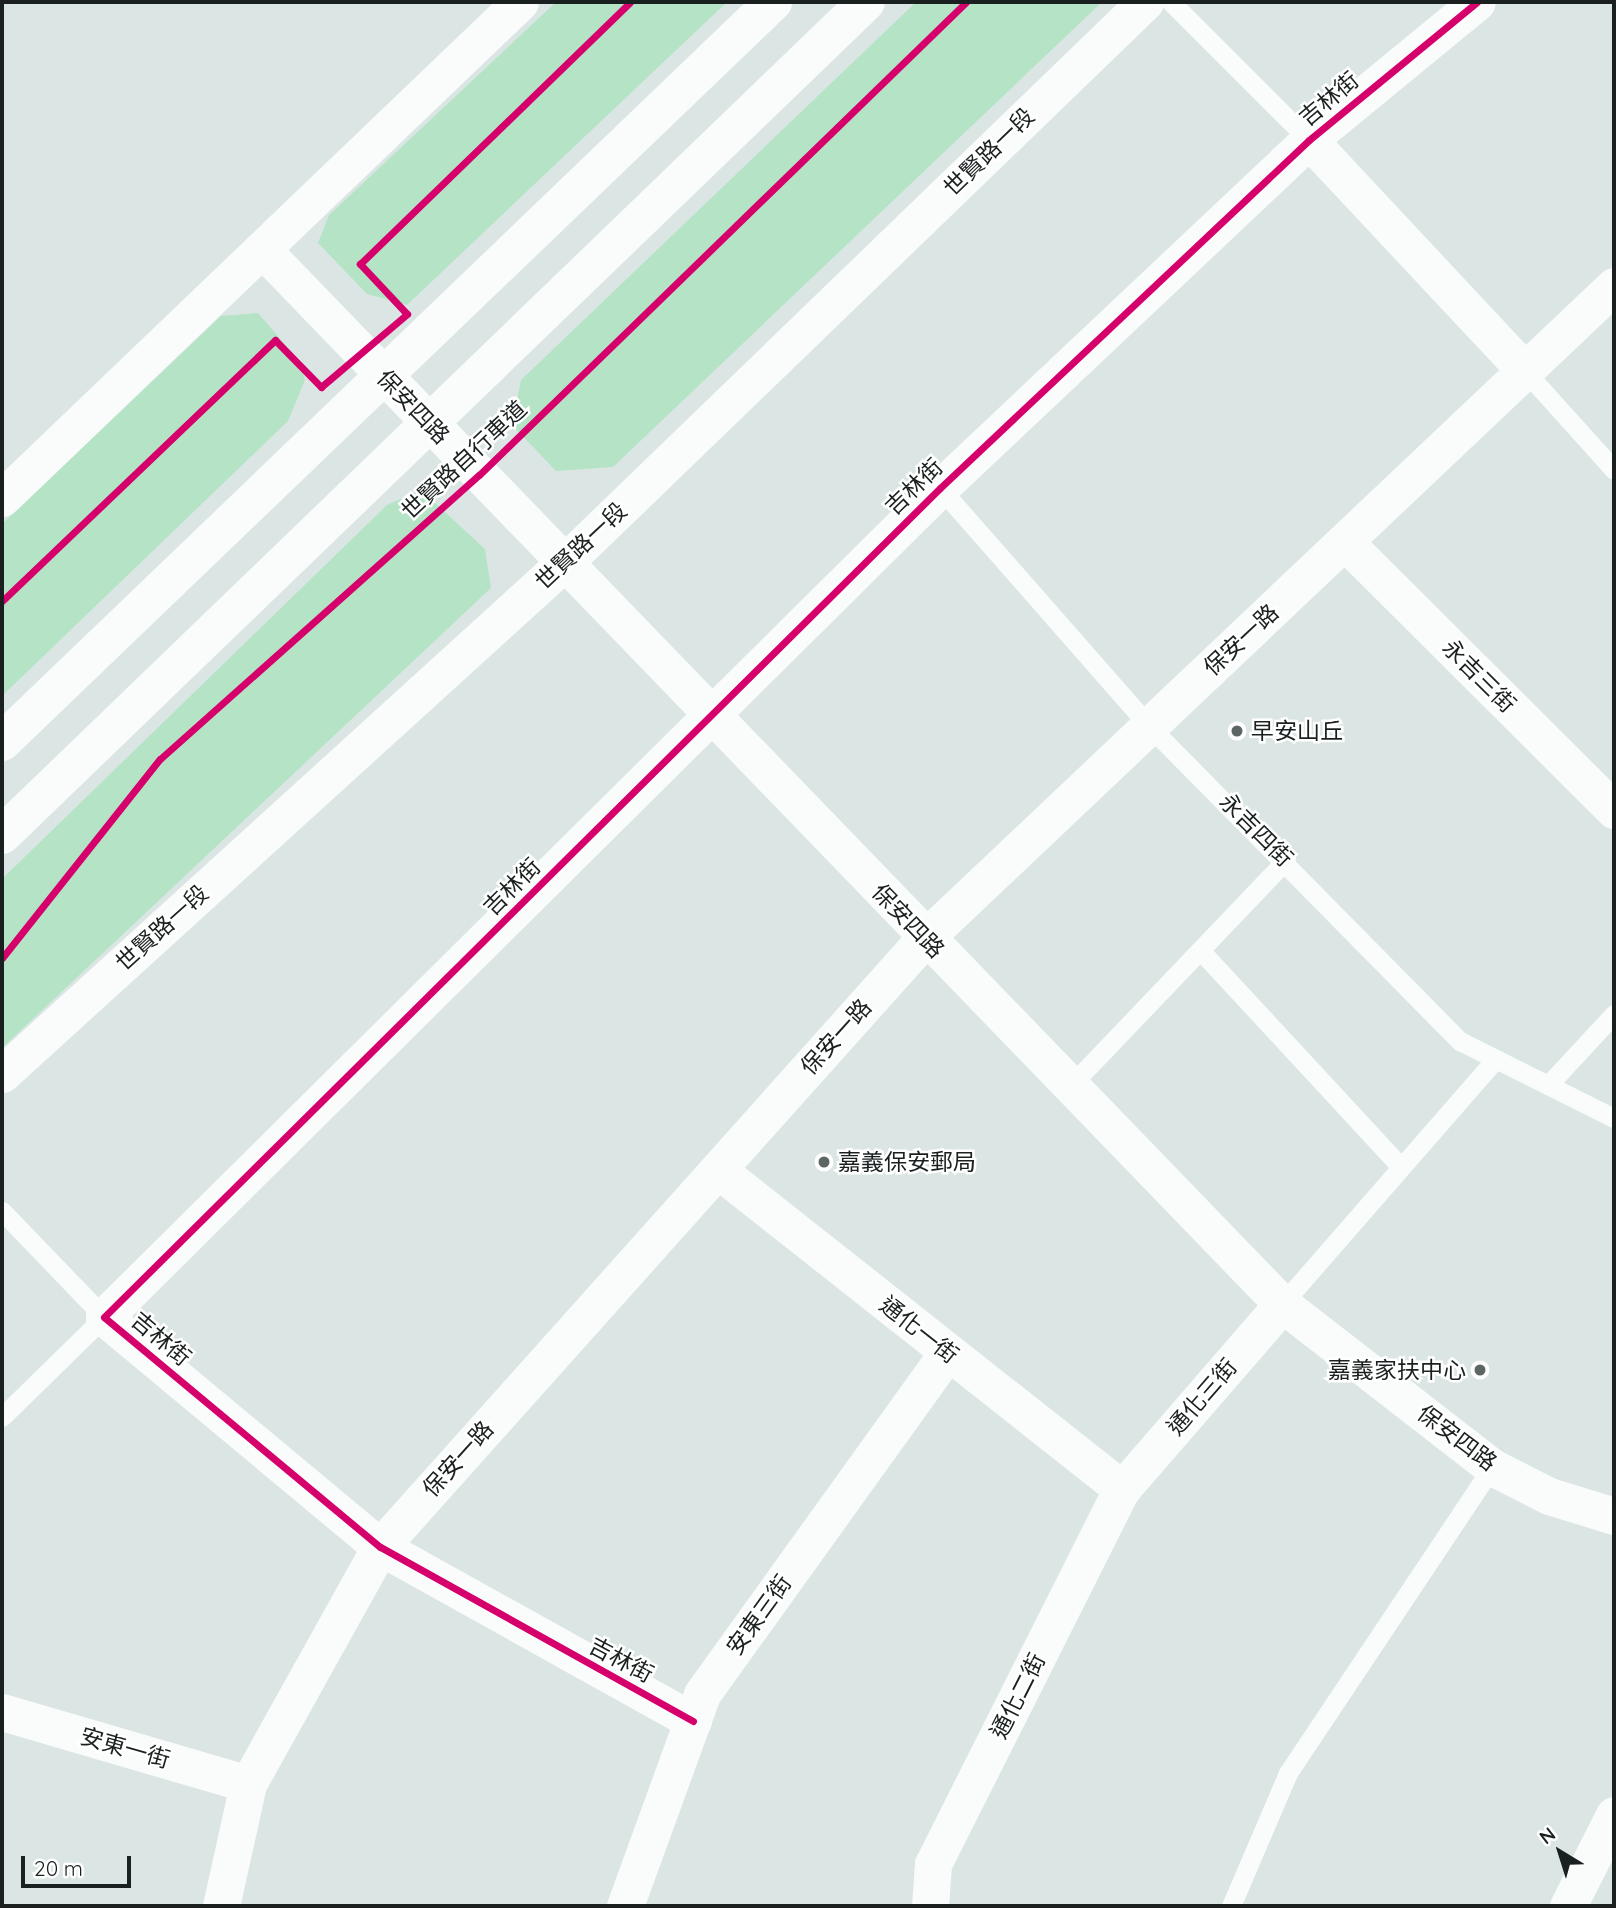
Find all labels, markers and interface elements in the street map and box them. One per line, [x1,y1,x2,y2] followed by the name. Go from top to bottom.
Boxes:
[1294,66,1364,132] street label: 吉林街
[938,102,1040,202] street label: 世賢路一段
[371,364,455,450] street label: 保安四路
[396,395,532,525] street label: 世賢路自行車道
[880,453,948,521] street label: 吉林街
[530,497,632,595] street label: 世賢路一段
[1198,599,1284,681] street label: 保安一路
[1437,634,1521,718] street label: 永吉三街
[1251,717,1343,745] place label: 早安山丘
[1229,723,1245,739] marker: 早安山丘
[1214,788,1298,872] street label: 永吉四街
[478,853,546,921] street label: 吉林街
[866,878,950,964] street label: 保安四路
[110,879,214,977] street label: 世賢路一段
[795,994,877,1080] street label: 保安一路
[838,1148,976,1176] place label: 嘉義保安郵局
[816,1154,832,1170] marker: 嘉義保安郵局
[874,1291,964,1369] street label: 通化一街
[126,1306,196,1372] street label: 吉林街
[1161,1353,1243,1441] street label: 通化三街
[1328,1356,1466,1384] place label: 嘉義家扶中心
[1472,1362,1488,1378] marker: 嘉義家扶中心
[1412,1399,1502,1477] street label: 保安四路
[417,1416,499,1502] street label: 保安一路
[721,1570,797,1660] street label: 安東三街
[584,1632,658,1688] street label: 吉林街
[985,1649,1051,1743] street label: 通化二街
[77,1722,173,1774] street label: 安東一街
[1525,1817,1595,1887] north arrow
[1534,1822,1560,1849] text: N
[24,1842,135,1886] scale bar
[34,1855,83,1881] text: 20 m

